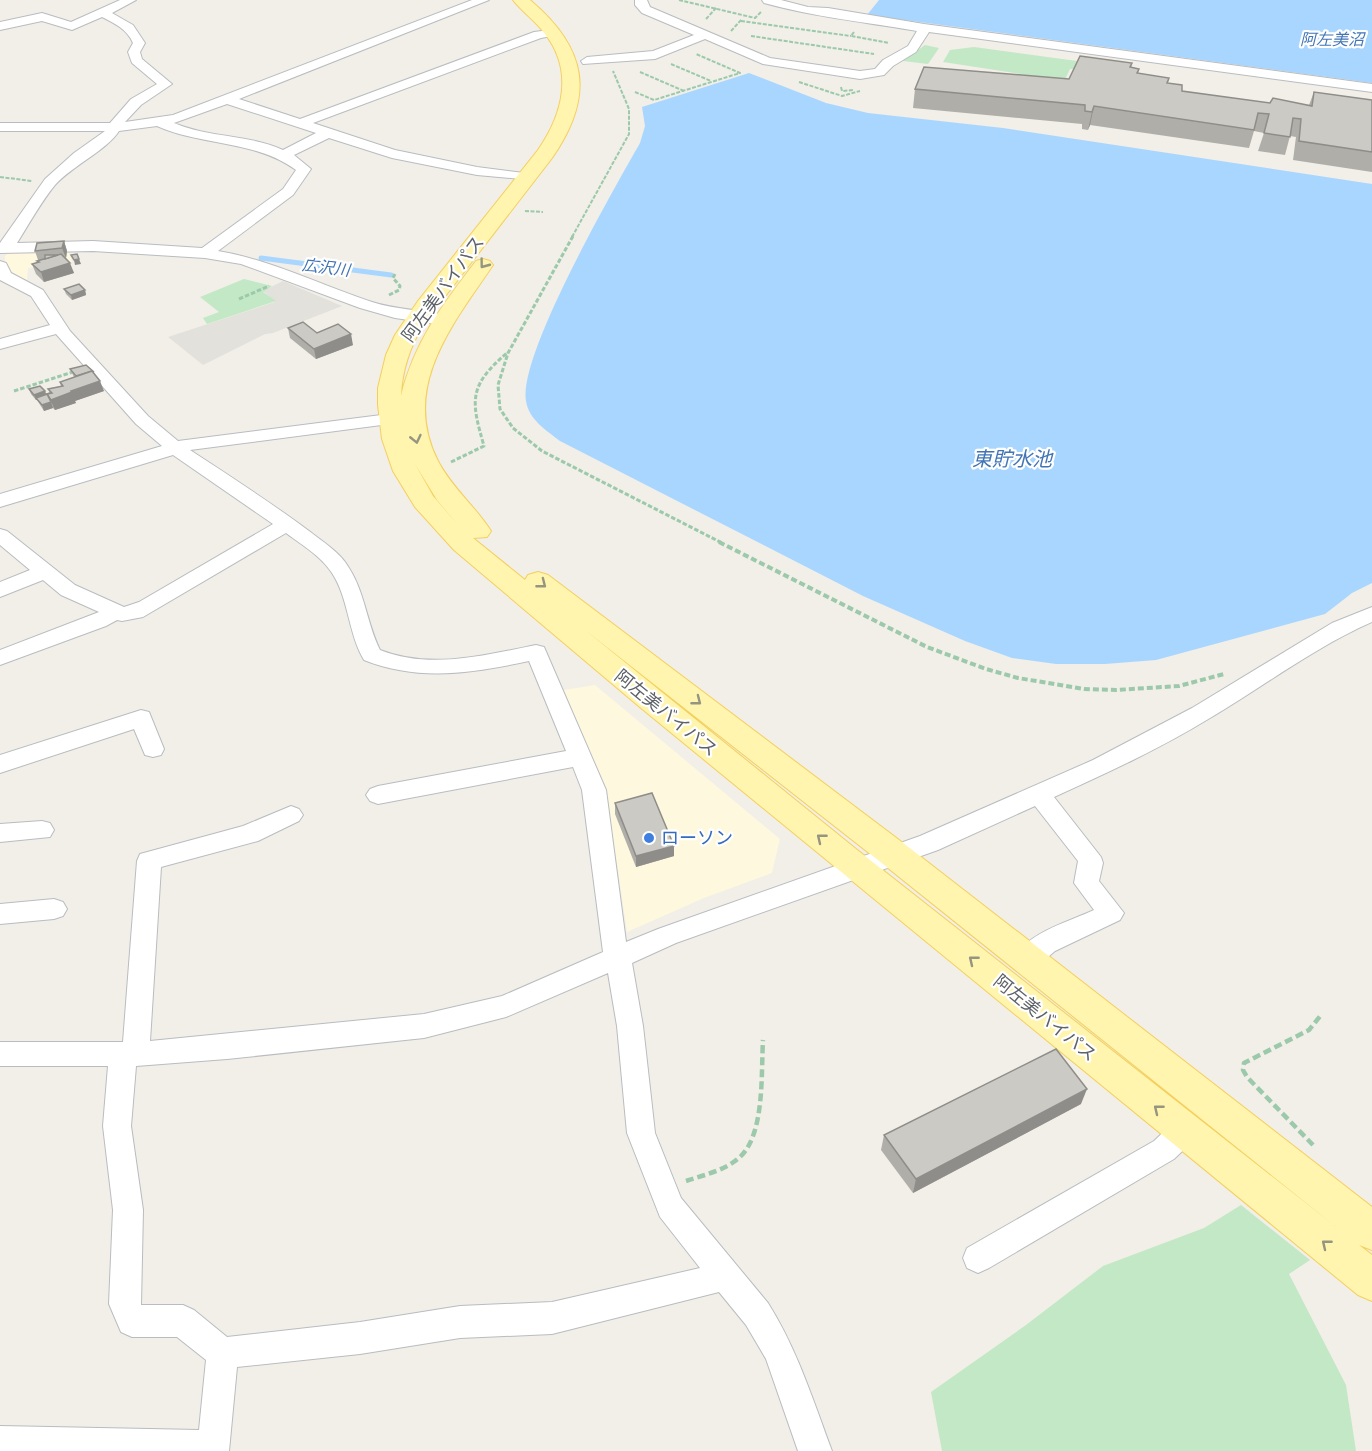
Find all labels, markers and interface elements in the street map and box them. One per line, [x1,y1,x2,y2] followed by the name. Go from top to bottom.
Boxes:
[1300,28,1366,50] water label: 阿左美沼
[396,231,489,346] street label: 阿左美バイパス
[301,253,353,281] water label: 広沢川
[480,257,491,268] one-way arrow
[409,433,422,443] one-way arrow
[972,445,1054,472] water label: 東貯水池
[535,576,546,587] one-way arrow
[610,663,723,761] street label: 阿左美バイパス
[690,694,701,705] one-way arrow
[661,825,733,849] place label: ローソン
[642,831,656,845] marker: ローソン
[817,834,828,845] one-way arrow
[969,956,980,967] one-way arrow
[989,968,1102,1066] street label: 阿左美バイパス
[1154,1105,1165,1116] one-way arrow
[1322,1240,1333,1251] one-way arrow

